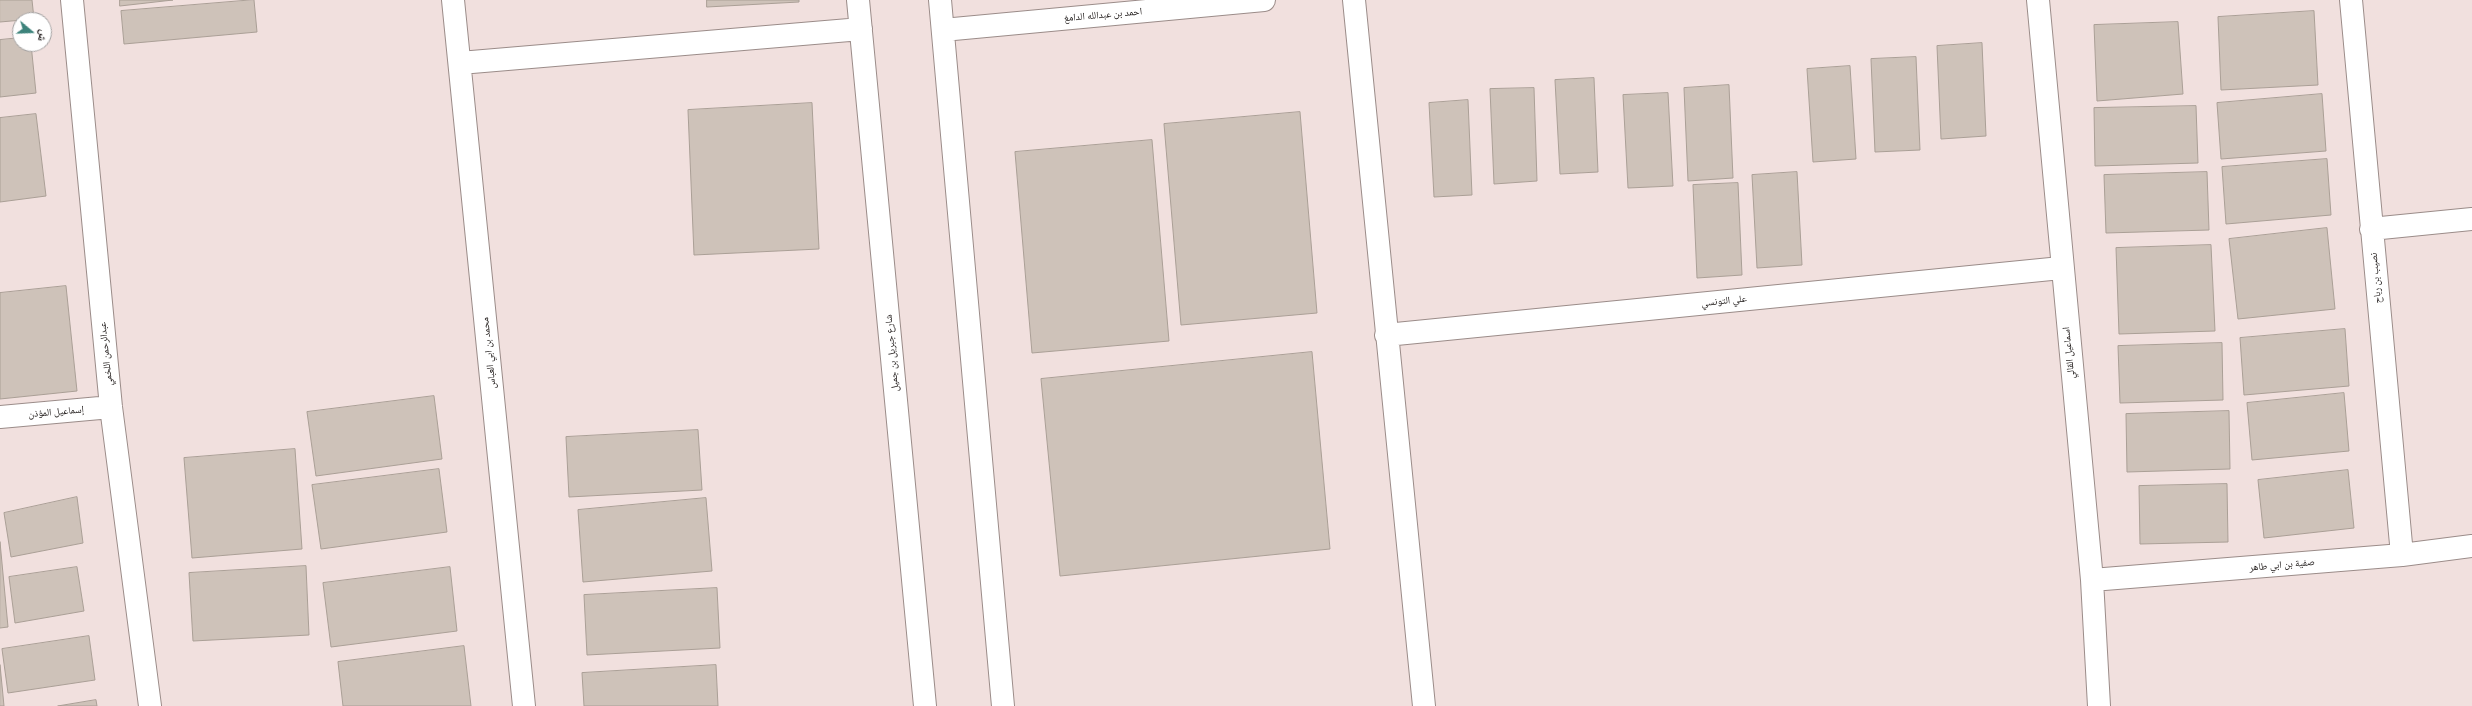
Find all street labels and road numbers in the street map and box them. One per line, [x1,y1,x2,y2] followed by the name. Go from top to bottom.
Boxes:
[1063,6,1143,24] street label: احمد بن عبدالله الدامغ
[2368,252,2384,304] street label: نصيب بن رباح
[1701,293,1747,309] street label: علي التونسي
[883,314,901,392] street label: شارع جبريل بن جميل
[479,317,499,389] street label: محمد بن ابي العباس
[97,321,115,387] street label: عبدالرحمن اللخمي
[2060,326,2078,380] street label: اسماعيل القالي
[28,404,84,420] street label: إسماعيل المؤذن
[2249,556,2315,574] street label: صفية بن ابي طاهر

